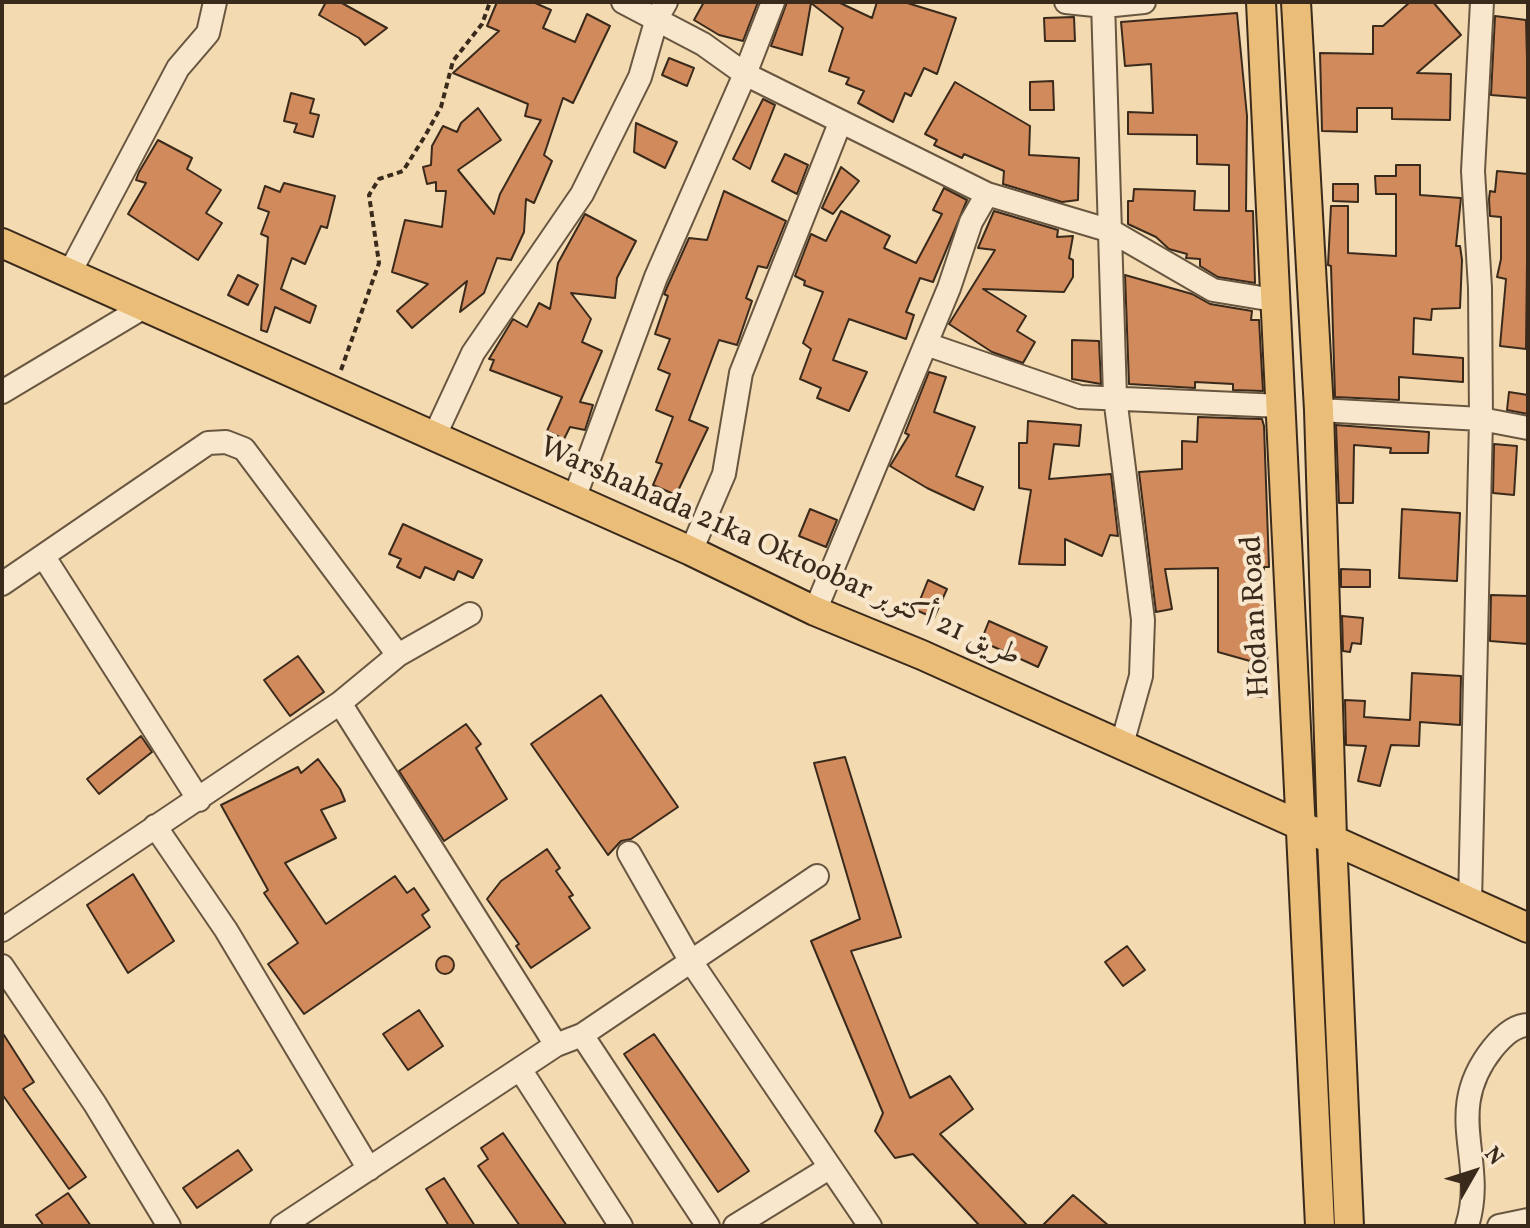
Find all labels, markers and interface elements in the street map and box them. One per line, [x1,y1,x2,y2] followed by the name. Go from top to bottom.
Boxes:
[533,431,1025,677] street label: Warshahada 21ka Oktoobar طريق 21 أكتوبر
[1236,534,1280,698] street label: Hodan Road
[1434,1132,1514,1212] north arrow
[1476,1141,1510,1173] text: N

